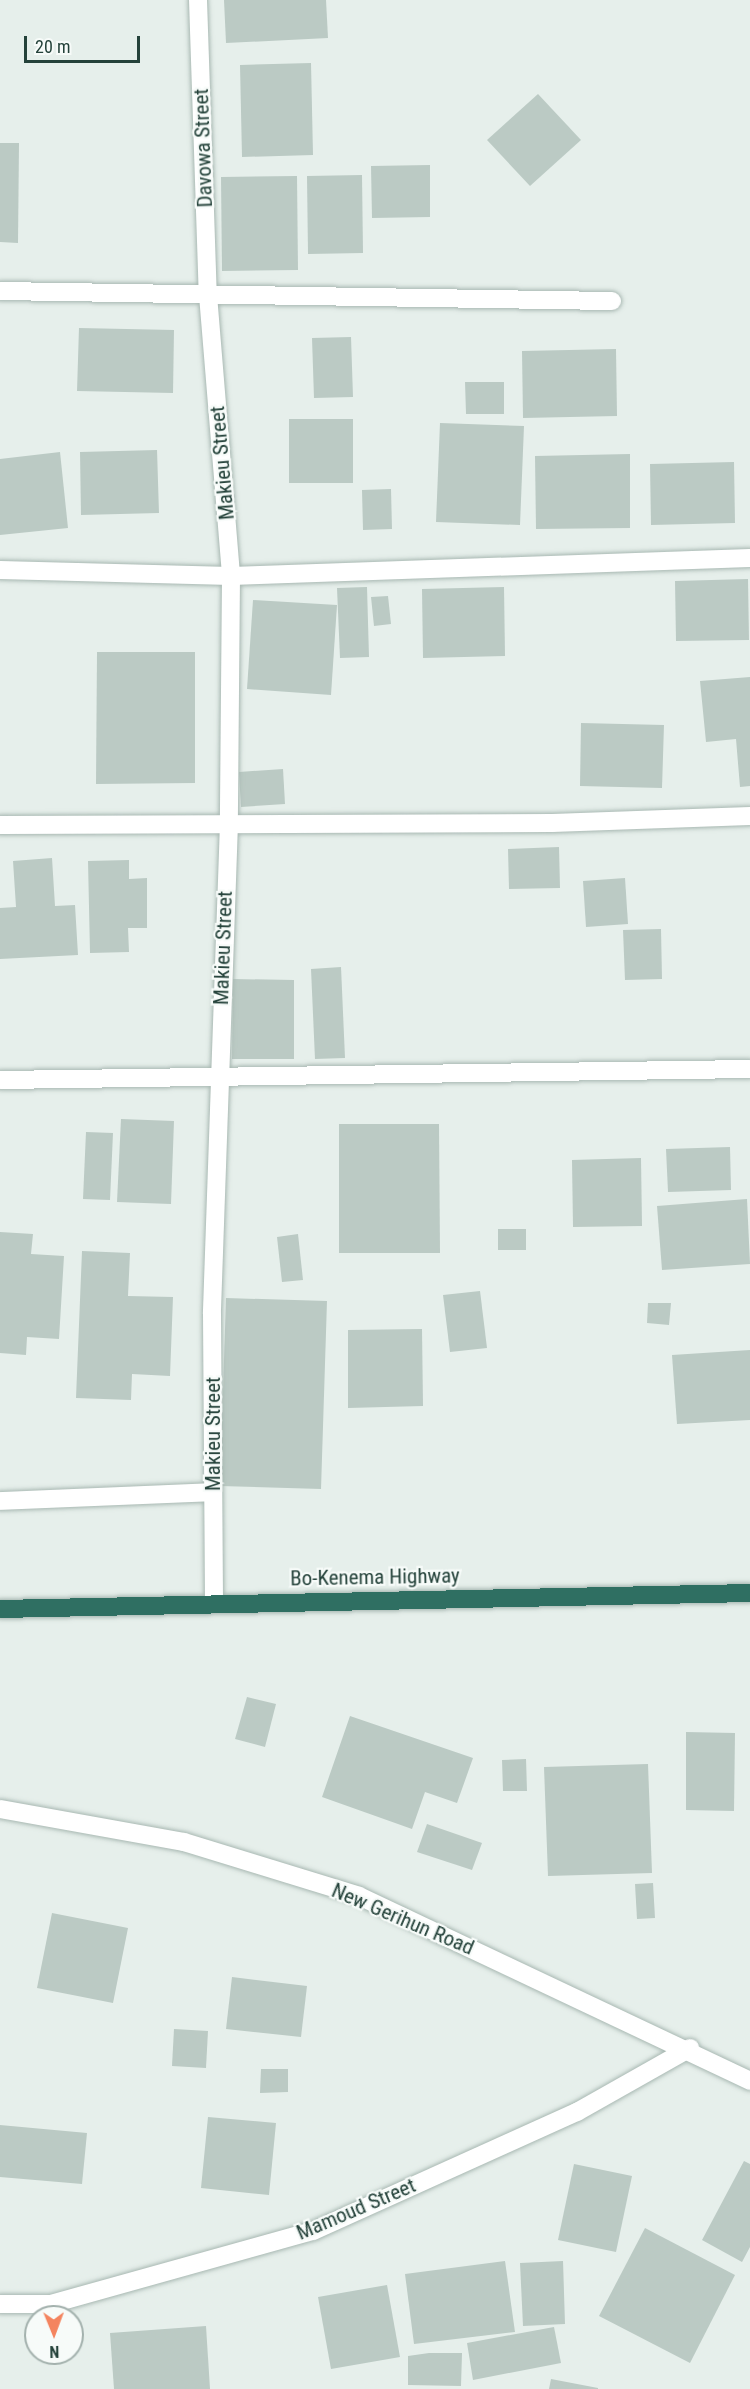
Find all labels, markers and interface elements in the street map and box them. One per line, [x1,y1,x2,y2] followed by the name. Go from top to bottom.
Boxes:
[27,24,142,62] scale bar
[35,36,70,57] text: 20 m
[188,88,218,208] street label: Davowa Street
[204,405,240,521] street label: Makieu Street
[208,890,238,1006] street label: Makieu Street
[200,1377,226,1491] street label: Makieu Street
[290,1563,460,1591] street label: Bo-Kenema Highway
[328,1878,478,1960] street label: New Gerihun Road
[293,2173,419,2245] street label: Mamoud Street
[24,2305,84,2365] north arrow
[49,2342,59,2361] text: N

